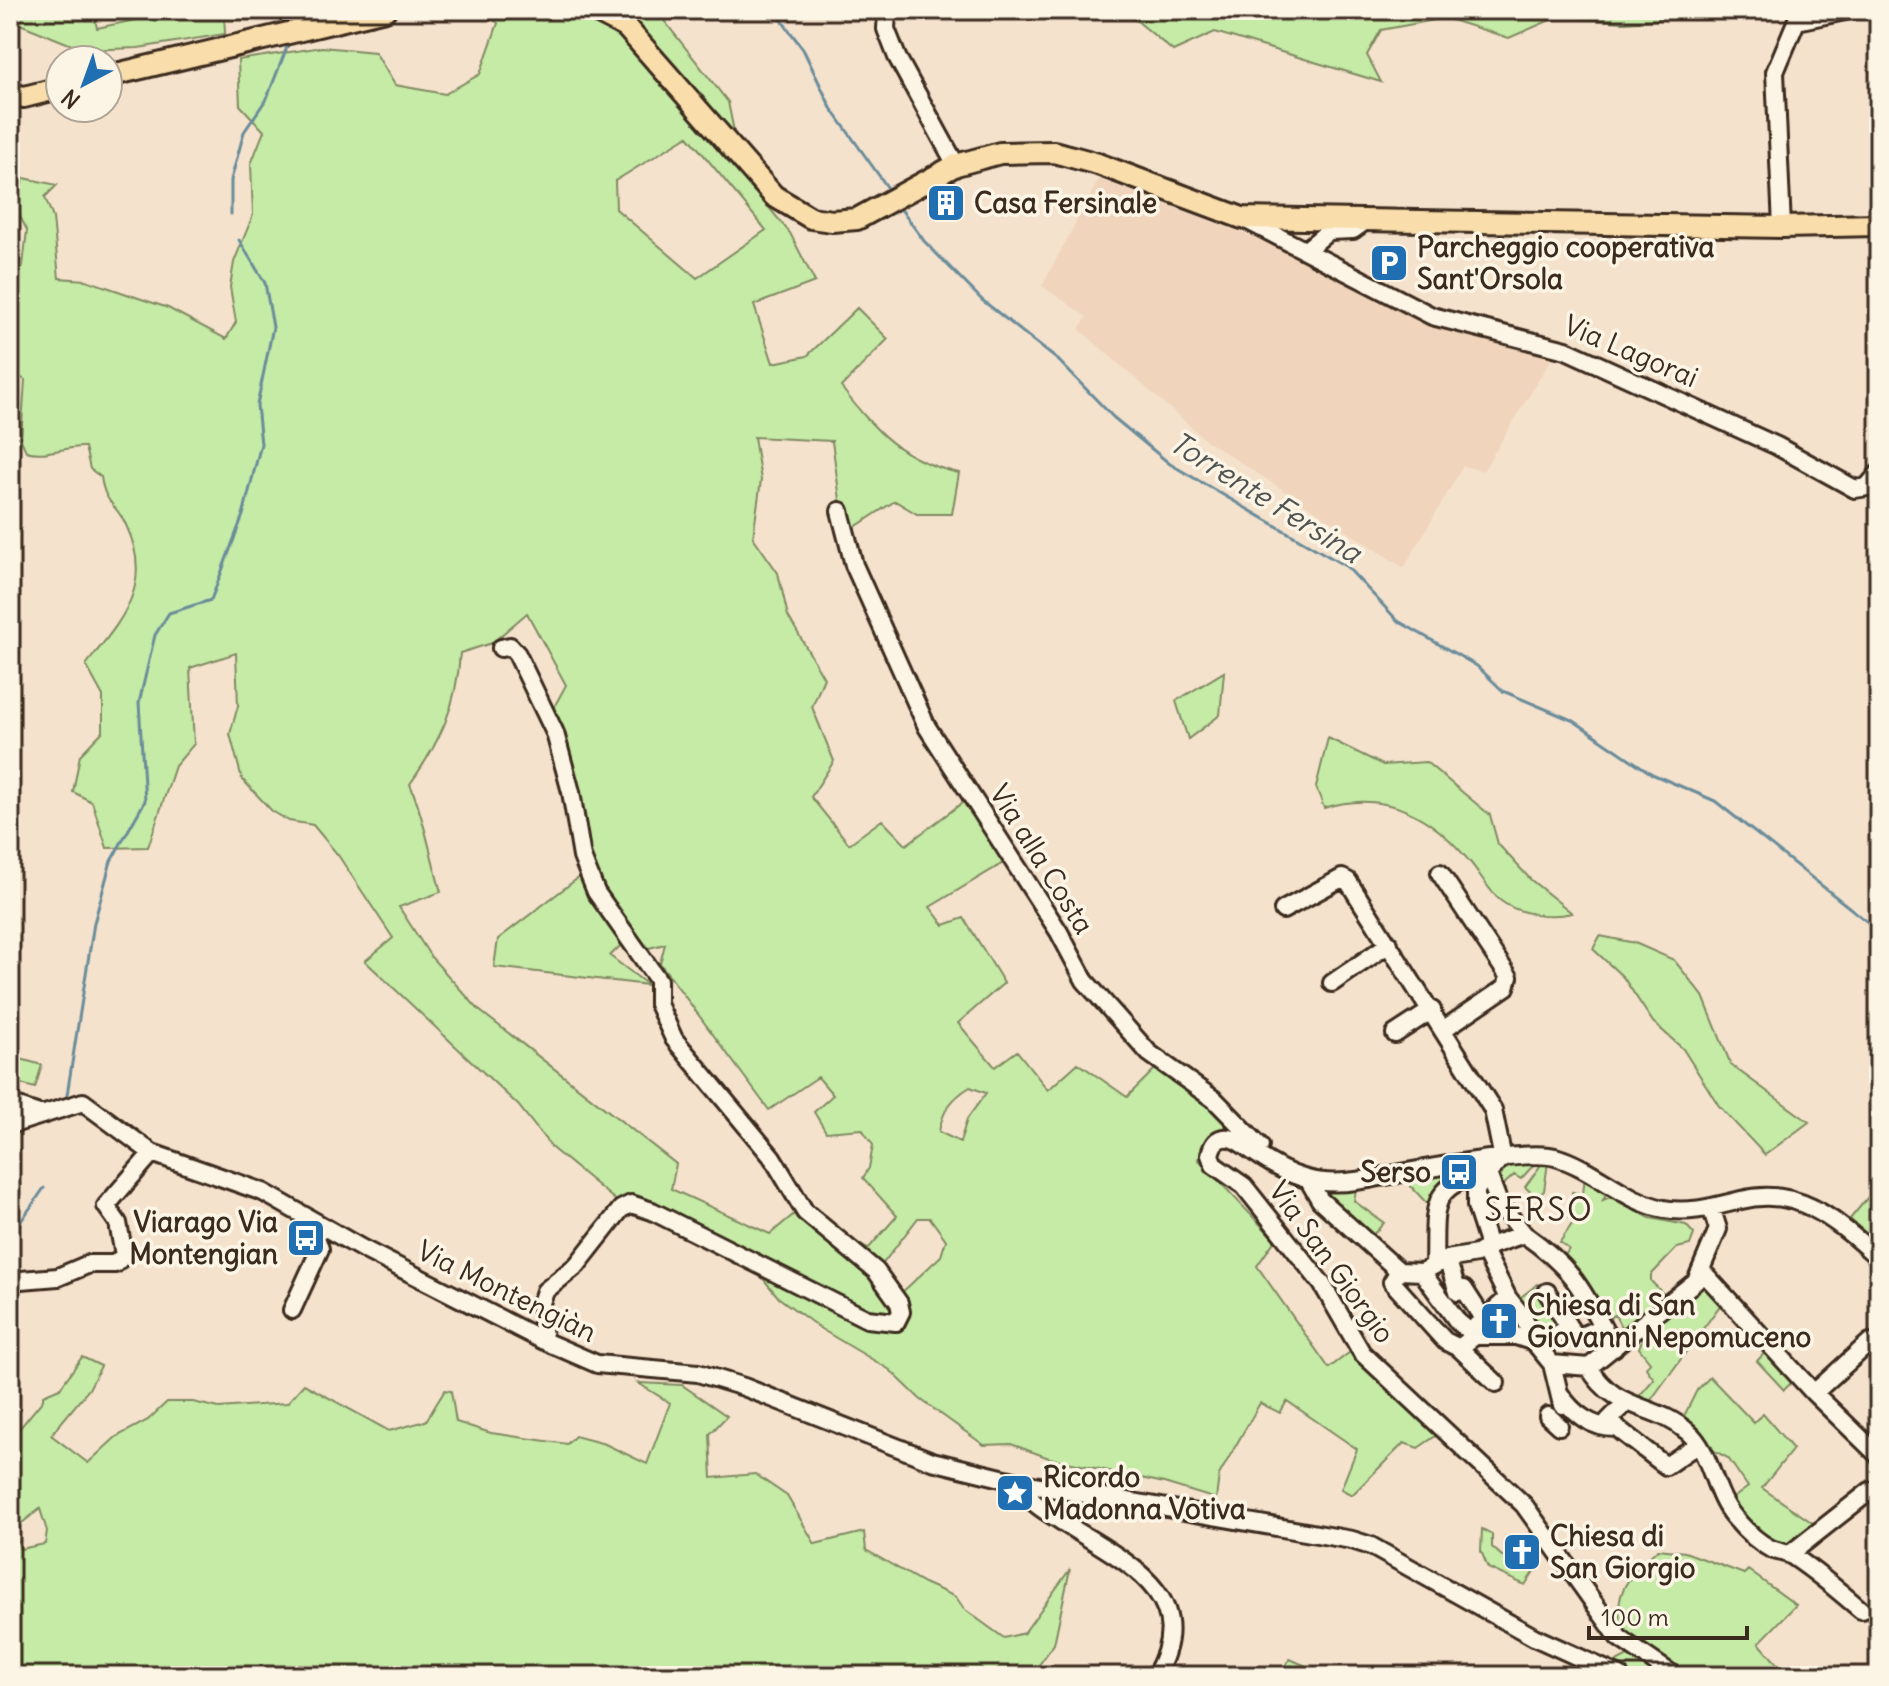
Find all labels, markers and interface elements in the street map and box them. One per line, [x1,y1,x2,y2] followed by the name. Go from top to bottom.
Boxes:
[44,44,124,124] north arrow
[56,84,86,115] text: N
[925,182,967,224] building icon: Casa Fersinale
[974,185,1157,221] place label: Casa Fersinale
[1417,229,1715,297] place label: Parcheggio cooperativa Sant'Orsola
[1368,242,1410,284] parking icon: Parcheggio cooperativa Sant'Orsola
[1559,307,1703,395] street label: Via Lagorai
[1163,423,1371,572] water label: Torrente Fersina
[982,778,1102,940] street label: Via alla Costa
[1438,1151,1480,1193] bus stop icon: Serso
[1360,1154,1431,1190] place label: Serso
[1261,1174,1403,1350] street label: Via San Giorgio
[1484,1189,1594,1230] district label: SERSO
[129,1204,278,1272] place label: Viarago Via Montengian
[285,1217,327,1259] bus stop icon: Viarago Via Montengian
[411,1232,603,1350] street label: Via Montengiàn
[1527,1287,1811,1355] place label: Chiesa di San Giovanni Nepomuceno
[1478,1300,1520,1342] church icon: Chiesa di San Giovanni Nepomuceno
[1043,1459,1246,1527] place label: Ricordo Madonna Votiva
[994,1472,1036,1514] place icon: Ricordo Madonna Votiva
[1550,1518,1695,1586] place label: Chiesa di San Giorgio
[1501,1531,1543,1573] church icon: Chiesa di San Giorgio
[1589,1590,1747,1640] scale bar
[1601,1602,1669,1632] text: 100 m

